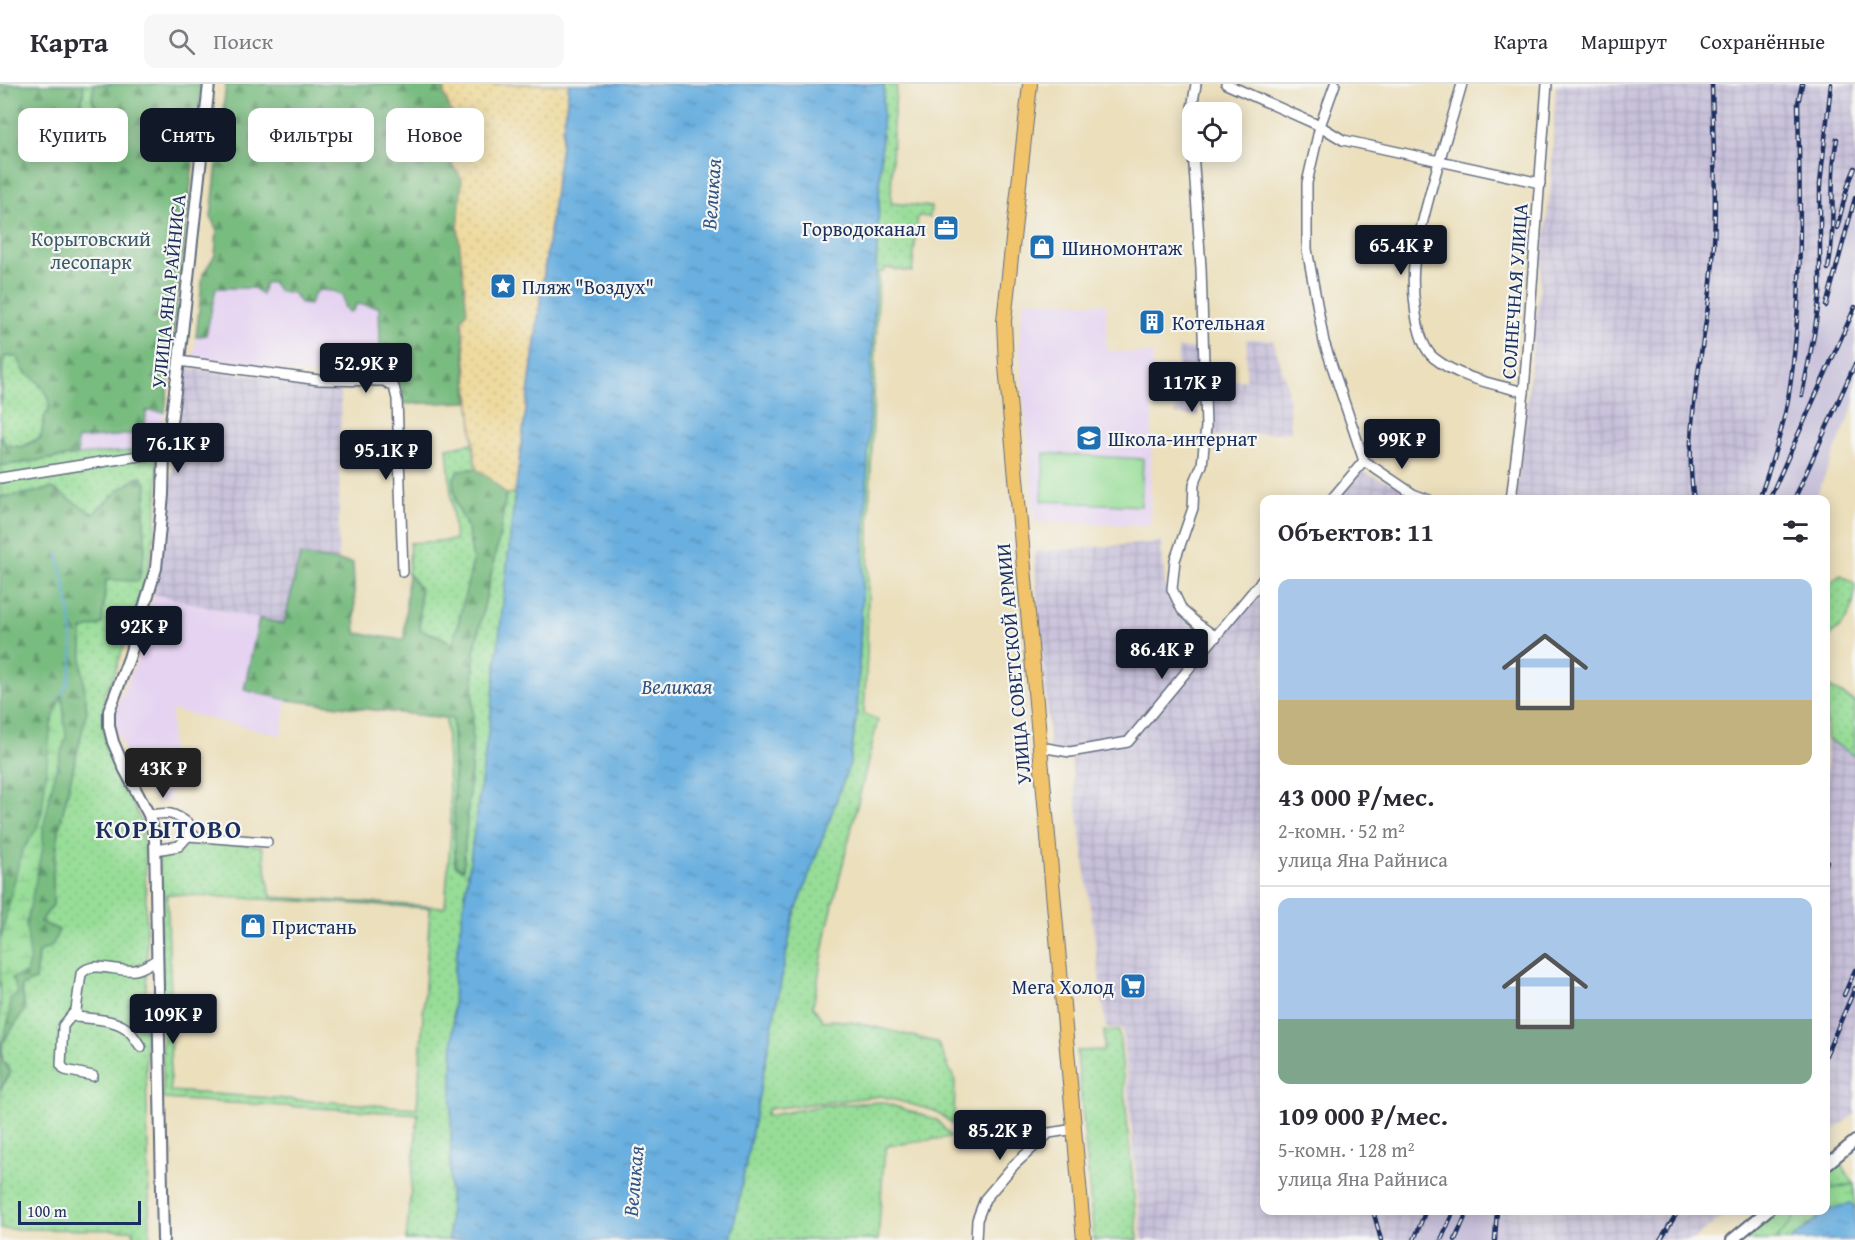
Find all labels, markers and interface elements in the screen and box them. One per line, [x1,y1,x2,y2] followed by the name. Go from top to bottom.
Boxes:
[144,14,564,68] search box
[30,21,108,62] text: Карта
[165,25,198,58] icon: search
[213,25,273,57] text: Поиск
[1494,26,1548,57] text: Карта
[1581,26,1667,57] text: Маршрут
[1700,26,1825,57] text: Сохранённые
[1182,102,1242,162] map controls
[1182,102,1242,162] button: locate
[18,108,128,162] chip: Купить
[140,108,236,162] chip: Снять
[248,108,374,162] chip: Фильтры
[386,108,484,162] chip: Новое
[693,157,729,232] water label: Великая
[143,192,193,390] street label: УЛИЦА ЯНА РАЙНИСА
[1493,202,1535,380] street label: СОЛНЕЧНАЯ УЛИЦА
[931,213,961,243] office icon: Горводоканал
[802,214,926,243] place label: Горводоканал
[31,224,151,276] park label: Корытовский лесопарк
[1346,225,1456,276] pin: 65.4K ₽
[1369,230,1433,259] text: 65.4K ₽
[1027,232,1057,262] shop icon: Шиномонтаж
[1062,233,1183,262] place label: Шиномонтаж
[488,271,518,301] place icon: Пляж "Воздух"
[522,272,654,301] place label: Пляж "Воздух"
[1137,307,1167,337] building icon: Котельная
[1172,308,1265,337] place label: Котельная
[311,343,421,394] pin: 52.9K ₽
[334,348,398,377] text: 52.9K ₽
[1143,362,1241,413] pin: 117K ₽
[1163,367,1221,396] text: 117K ₽
[1360,419,1444,470] pin: 99K ₽
[123,423,233,474] pin: 76.1K ₽
[1074,423,1104,453] school or university icon: Школа-интернат
[1108,424,1257,453] place label: Школа-интернат
[1378,424,1426,453] text: 99K ₽
[146,428,210,457] text: 76.1K ₽
[331,430,441,481] pin: 95.1K ₽
[354,435,418,464] text: 95.1K ₽
[1278,512,1434,551] text: Объектов: 11
[1779,515,1812,548] icon: filters
[988,542,1038,786] street label: УЛИЦА СОВЕТСКОЙ АРМИИ
[102,606,186,657] pin: 92K ₽
[120,611,168,640] text: 92K ₽
[1491,618,1599,726] icon: home
[1107,629,1217,680] pin: 86.4K ₽
[1130,634,1194,663] text: 86.4K ₽
[640,671,713,702] water label: Великая
[121,748,205,799] pin: 43K ₽
[139,753,187,782] text: 43K ₽
[1278,777,1434,816] text: 43 000 ₽/мес.
[95,809,243,848] district label: КОРЫТОВО
[1278,816,1405,845] text: 2-комн. · 52 m²
[1278,845,1448,874] text: улица Яна Райниса
[238,911,268,941] shop icon: Пристань
[272,912,357,941] place label: Пристань
[1491,937,1599,1045] icon: home
[1118,971,1148,1001] supermarket icon: Мега Холод
[1012,972,1114,1001] place label: Мега Холод
[124,994,222,1045] pin: 109K ₽
[144,999,202,1028] text: 109K ₽
[1278,1096,1448,1135] text: 109 000 ₽/мес.
[945,1110,1055,1161] pin: 85.2K ₽
[968,1115,1032,1144] text: 85.2K ₽
[1278,1135,1414,1164] text: 5-комн. · 128 m²
[614,1144,652,1219] water label: Великая
[1278,1164,1448,1193] text: улица Яна Райниса
[18,1198,141,1226] scale bar
[27,1199,67,1223] text: 100 m

